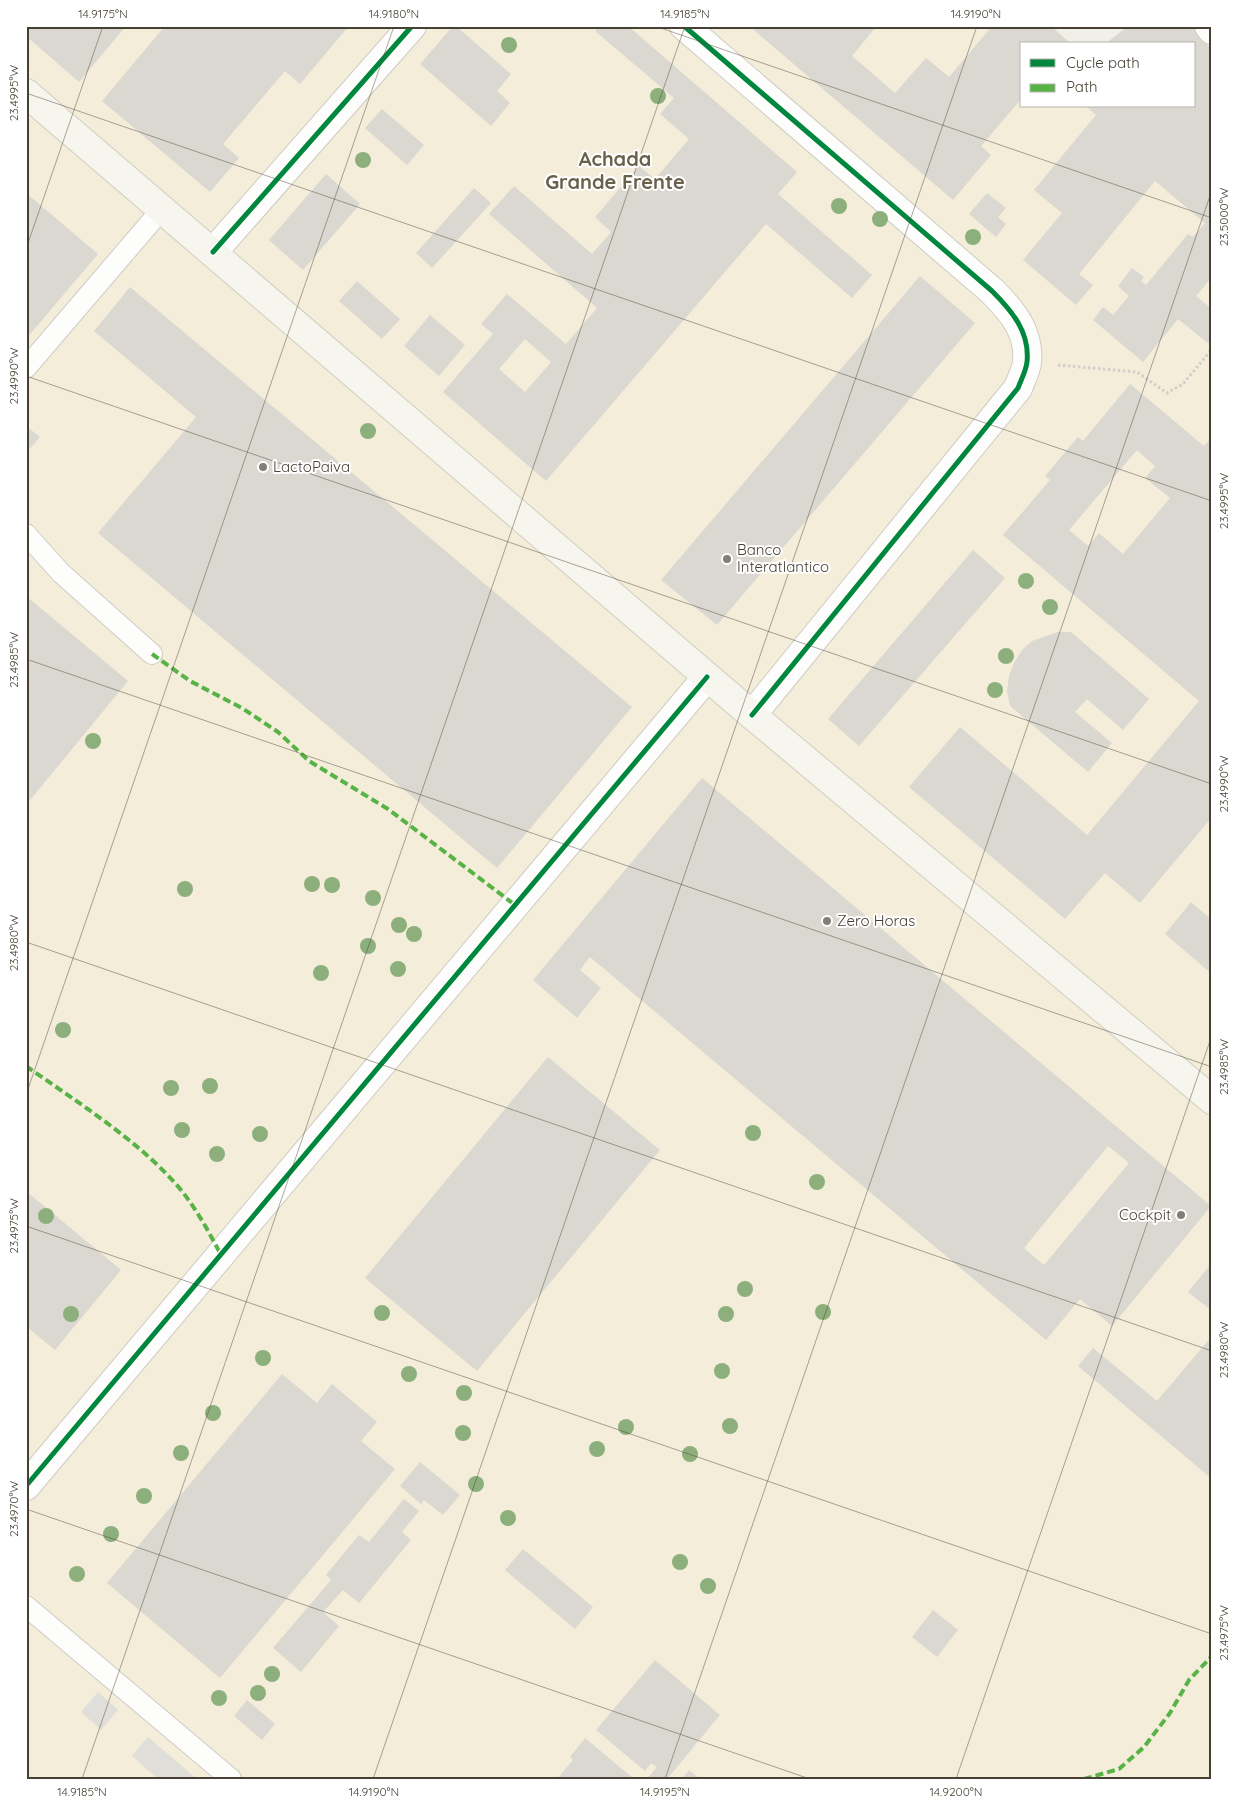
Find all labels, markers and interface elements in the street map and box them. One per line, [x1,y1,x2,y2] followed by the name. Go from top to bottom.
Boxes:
[78,6,128,21] text: 14.9175°N
[369,6,419,21] text: 14.9180°N
[660,6,710,21] text: 14.9185°N
[951,6,1001,21] text: 14.9190°N
[1020,42,1196,108] legend
[1066,53,1140,72] text: Cycle path
[6,64,21,121] text: 23.4995°W
[1066,77,1098,96] text: Path
[545,146,685,194] district label: Achada Grande Frente
[1216,187,1231,246] text: 23.5000°W
[6,347,21,404] text: 23.4990°W
[273,457,350,476] place label: LactoPaiva
[257,461,269,473] marker: LactoPaiva
[1216,472,1231,529] text: 23.4995°W
[737,540,829,576] place label: Banco Interatlantico
[721,553,733,565] marker: Banco Interatlantico
[6,632,21,688] text: 23.4985°W
[1216,755,1231,812] text: 23.4990°W
[837,911,915,930] place label: Zero Horas
[6,914,21,971] text: 23.4980°W
[821,915,833,927] marker: Zero Horas
[1216,1039,1231,1095] text: 23.4985°W
[6,1198,21,1254] text: 23.4975°W
[1119,1205,1171,1224] place label: Cockpit
[1175,1209,1187,1221] marker: Cockpit
[1216,1321,1231,1378] text: 23.4980°W
[6,1481,21,1537] text: 23.4970°W
[1216,1605,1231,1661] text: 23.4975°W
[57,1784,107,1799] text: 14.9185°N
[349,1784,399,1799] text: 14.9190°N
[640,1784,690,1799] text: 14.9195°N
[929,1784,983,1799] text: 14.9200°N

